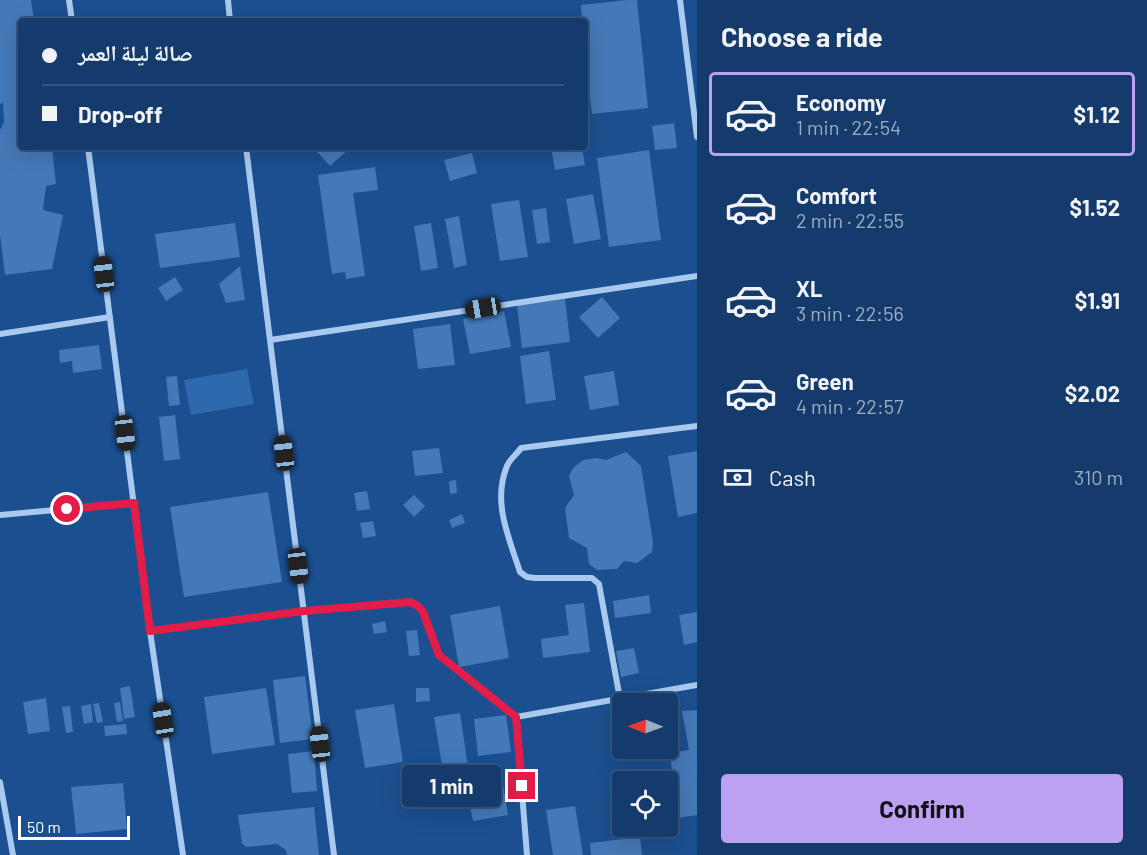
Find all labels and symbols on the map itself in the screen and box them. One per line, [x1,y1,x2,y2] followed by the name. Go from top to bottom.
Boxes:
[93,255,115,293] car
[464,296,502,320] car
[114,414,136,452] car
[273,434,295,472] car
[53,495,80,522] route start
[287,547,309,585] car
[612,693,678,759] north arrow
[151,701,175,739] car
[309,725,331,763] car
[402,765,501,807] callout: 1 min
[508,772,535,799] route end
[18,813,130,840] scale bar

